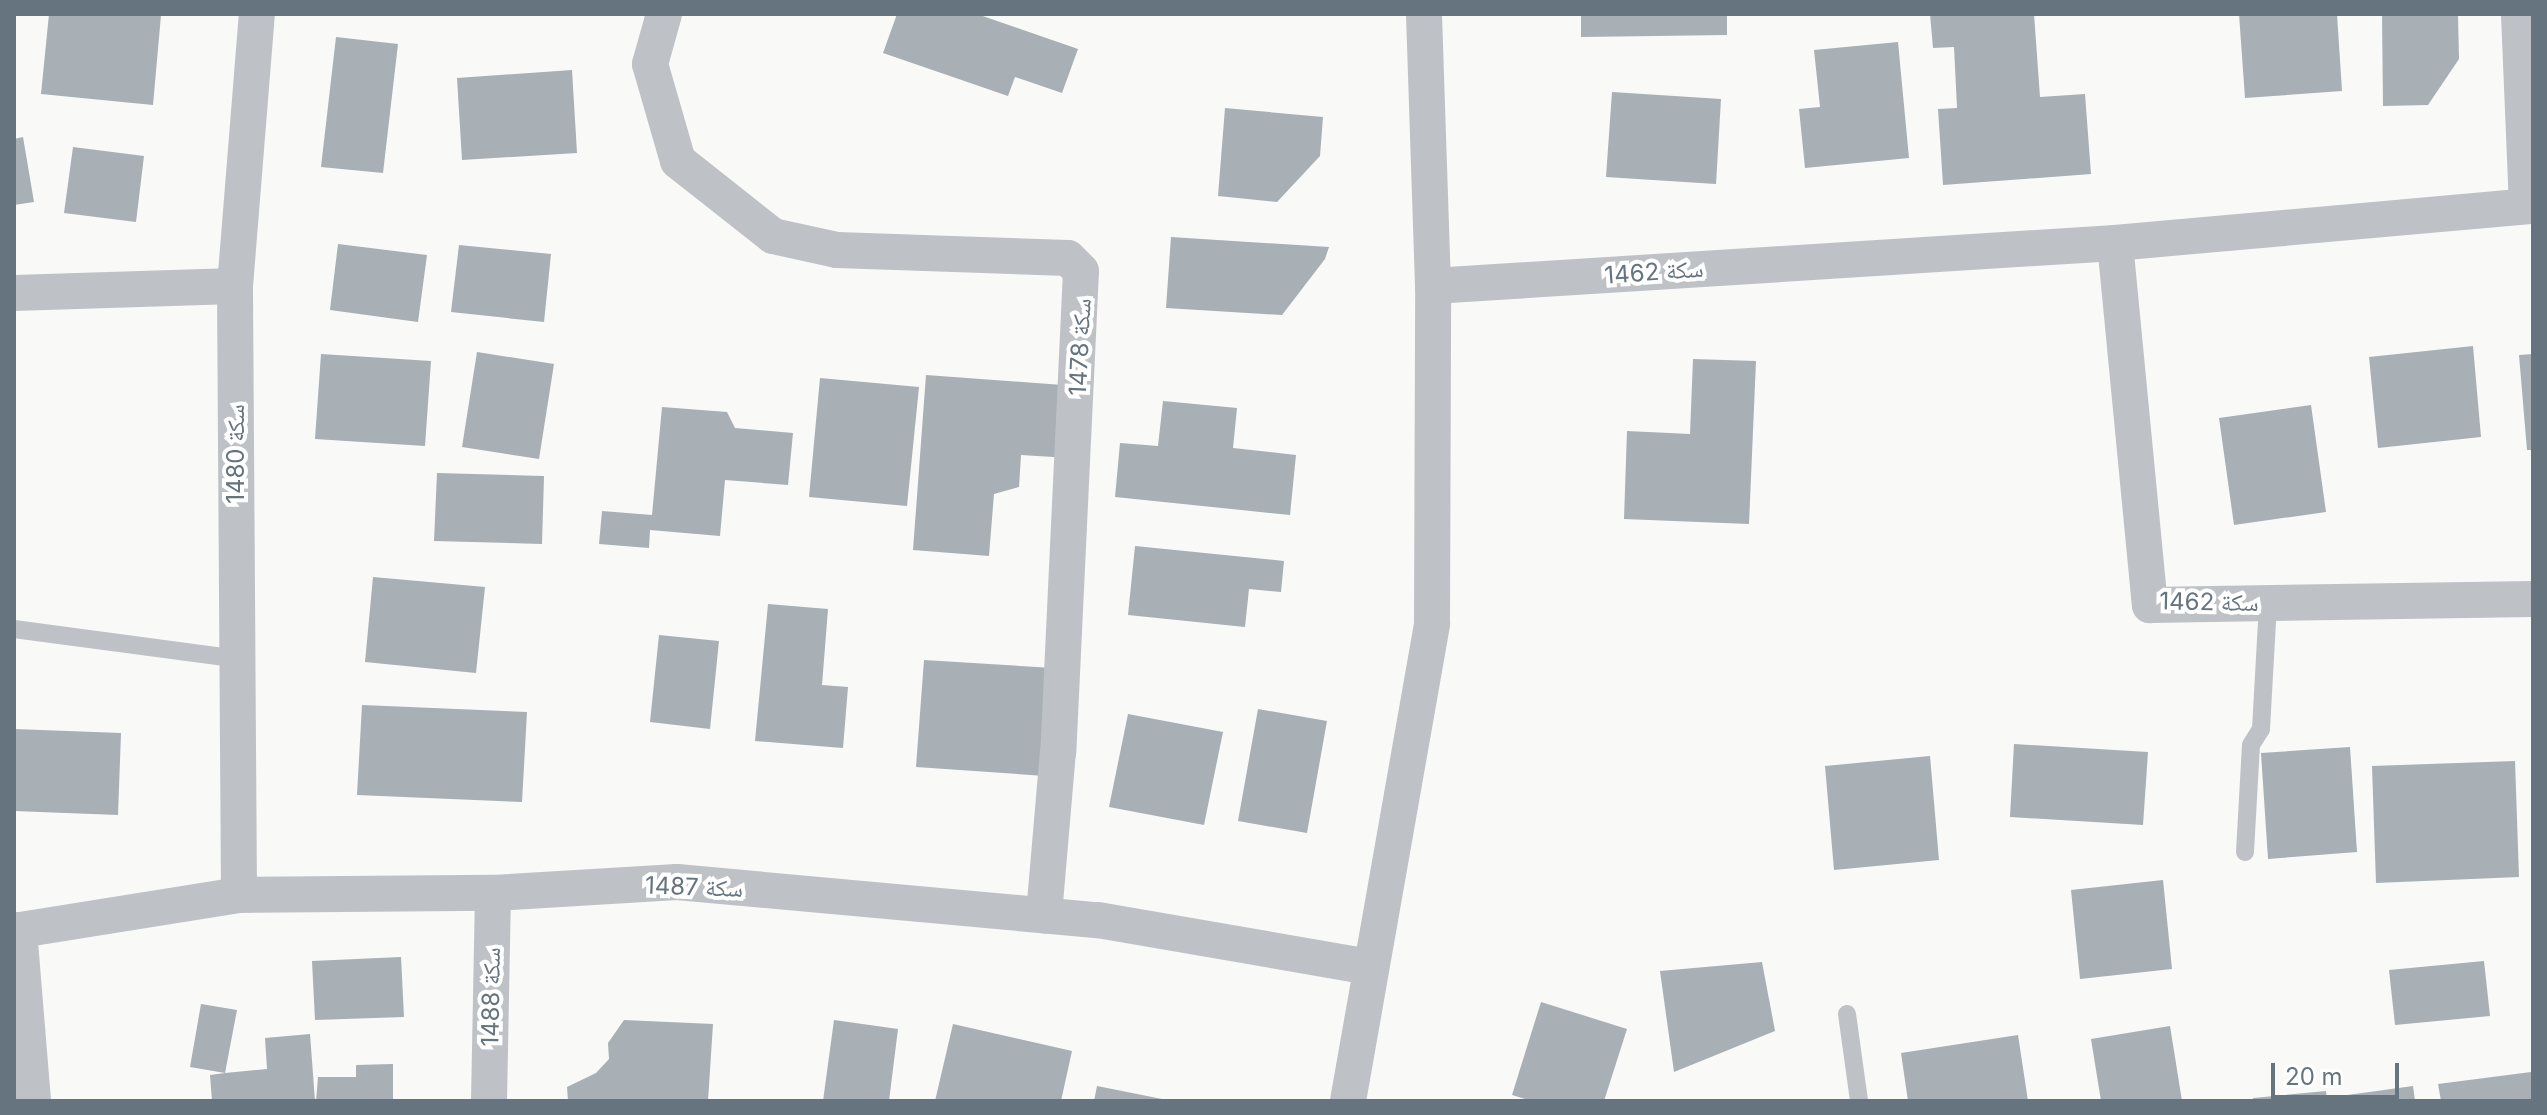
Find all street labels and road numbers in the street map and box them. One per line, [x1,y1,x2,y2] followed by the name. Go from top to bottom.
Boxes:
[1604,254,1704,290] street label: سكة 1462
[1063,297,1097,397] street label: سكة 1478
[222,404,250,504] street label: سكة 1480
[2159,587,2259,617] street label: سكة 1462
[644,871,744,903] street label: سكة 1487
[476,947,506,1047] street label: سكة 1488

